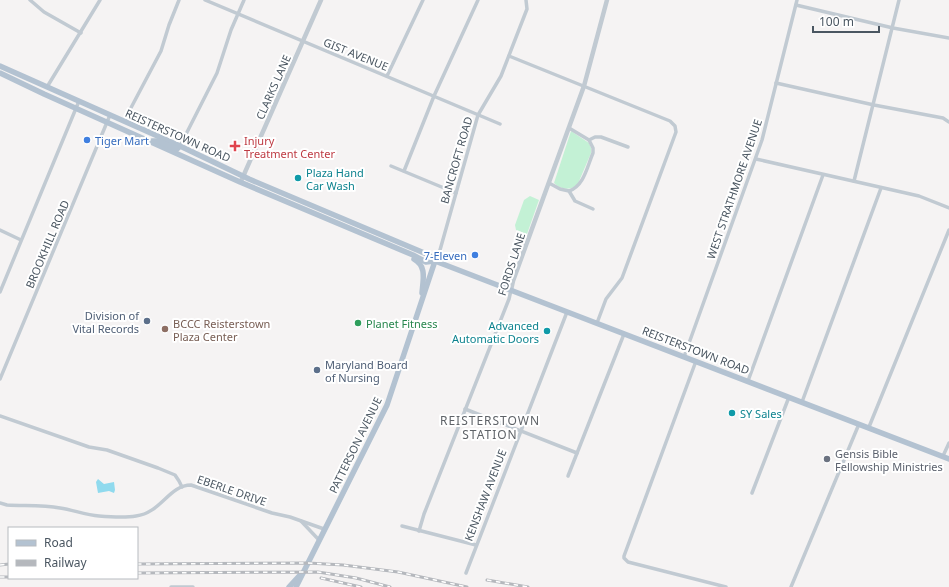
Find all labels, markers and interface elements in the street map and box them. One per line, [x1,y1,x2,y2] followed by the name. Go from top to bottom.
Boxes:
[813,8,879,34] scale bar
[819,13,854,30] text: 100 m
[321,34,391,74] street label: GIST AVENUE
[252,52,294,122] street label: CLARKS LANE
[123,105,233,165] street label: REISTERSTOWN ROAD
[436,115,476,205] street label: BANCROFT ROAD
[703,117,765,261] street label: WEST STRATHMORE AVENUE
[95,133,149,148] place label: Tiger Mart
[244,133,335,161] place label: Injury Treatment Center
[82,135,92,145] marker: Tiger Mart
[229,140,241,152] marker: Injury Treatment Center
[306,165,364,193] place label: Plaza Hand Car Wash
[293,173,303,183] marker: Plaza Hand Car Wash
[22,198,72,290] street label: BROOKHILL ROAD
[494,231,528,297] street label: FORDS LANE
[424,248,467,263] place label: 7-Eleven
[470,250,480,260] marker: 7-Eleven
[72,308,140,336] place label: Division of Vital Records
[142,316,152,326] marker: Division of Vital Records
[173,316,270,344] place label: BCCC Reisterstown Plaza Center
[366,316,438,331] place label: Planet Fitness
[353,318,363,328] marker: Planet Fitness
[452,318,539,346] place label: Advanced Automatic Doors
[640,323,752,377] street label: REISTERSTOWN ROAD
[160,324,170,334] marker: BCCC Reisterstown Plaza Center
[542,326,552,336] marker: Advanced Automatic Doors
[325,357,408,385] place label: Maryland Board of Nursing
[312,365,322,375] marker: Maryland Board of Nursing
[325,394,385,496] street label: PATTERSON AVENUE
[740,406,782,421] place label: SY Sales
[727,408,737,418] marker: SY Sales
[440,412,540,443] district label: REISTERSTOWN STATION
[835,446,943,474] place label: Gensis Bible Fellowship Ministries
[461,447,509,543] street label: KENSHAW AVENUE
[822,454,832,464] marker: Gensis Bible Fellowship Ministries
[195,471,269,509] street label: EBERLE DRIVE
[8,527,138,579] legend
[44,534,73,551] text: Road
[44,554,88,571] text: Railway

